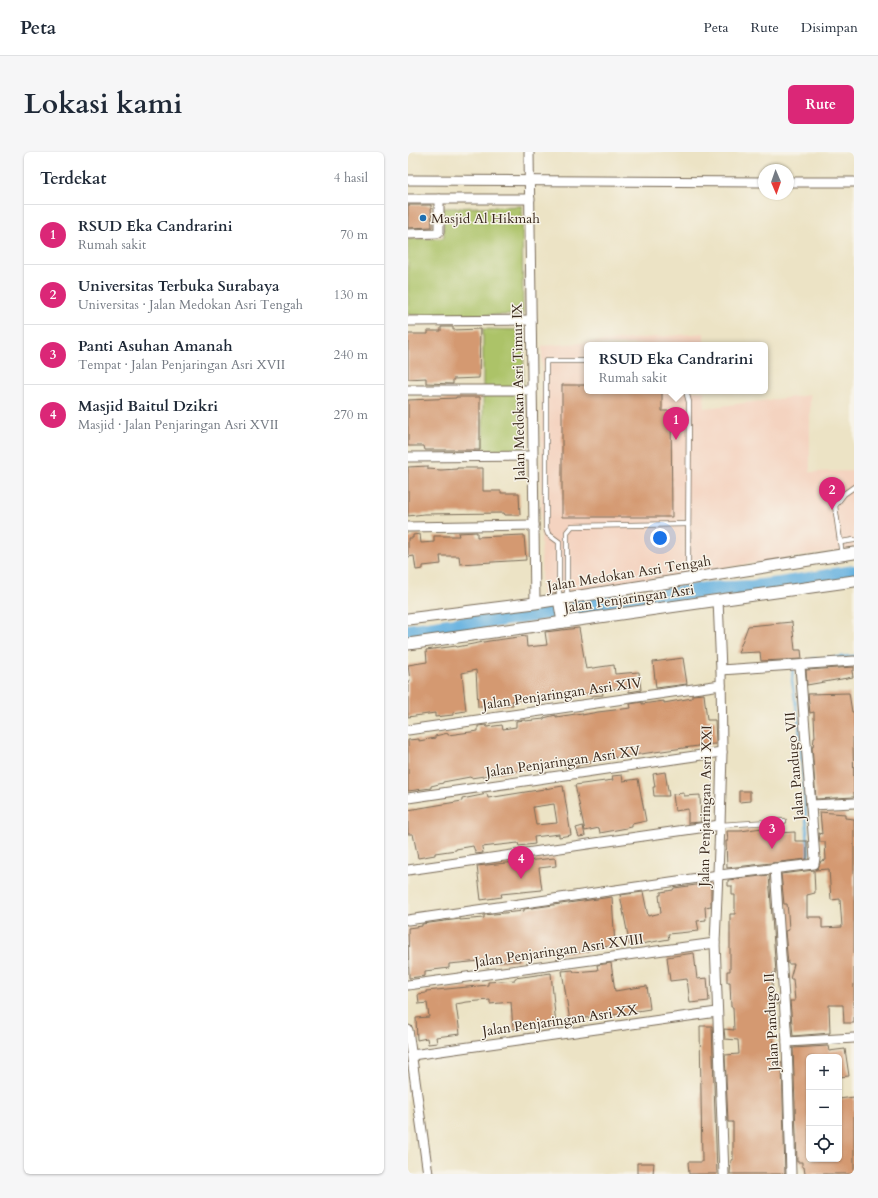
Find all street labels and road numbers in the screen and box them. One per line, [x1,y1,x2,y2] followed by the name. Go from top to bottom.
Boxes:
[507,303,530,483] street label: Jalan Medokan Asri Timur IX
[544,551,713,596] street label: Jalan Medokan Asri Tengah
[561,580,695,617] street label: Jalan Penjaringan Asri
[479,673,644,714] street label: Jalan Penjaringan Asri XIV
[780,711,809,823] street label: Jalan Pandugo VII
[695,725,716,889] street label: Jalan Penjaringan Asri XXI
[482,741,642,782] street label: Jalan Penjaringan Asri XV
[471,929,645,972] street label: Jalan Penjaringan Asri XVIII
[759,972,784,1074] street label: Jalan Pandugo II
[479,1000,639,1041] street label: Jalan Penjaringan Asri XX

